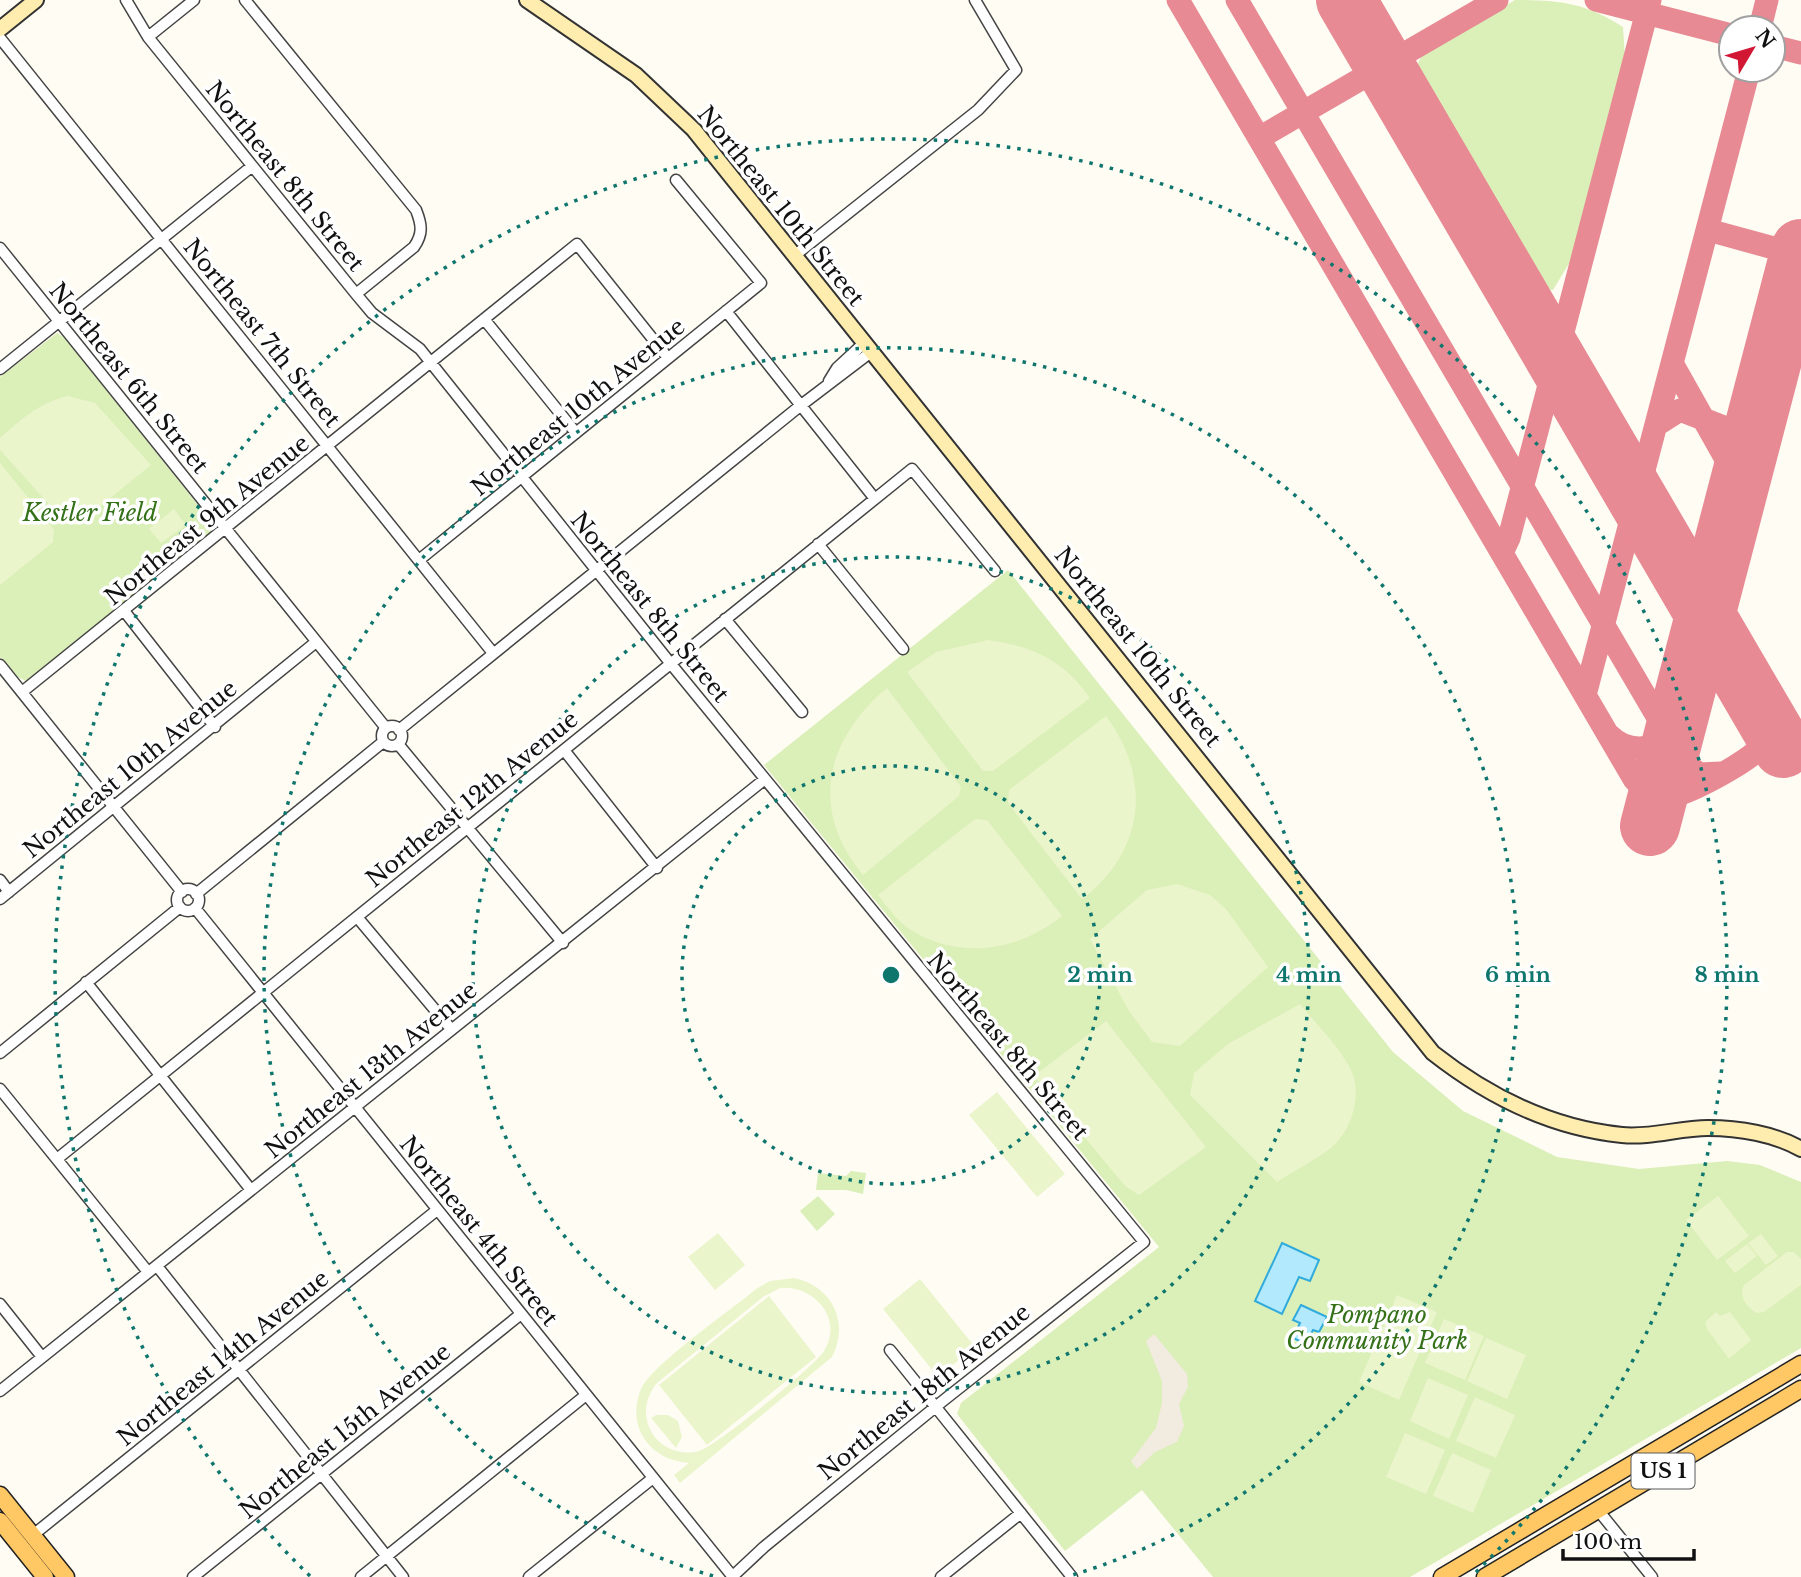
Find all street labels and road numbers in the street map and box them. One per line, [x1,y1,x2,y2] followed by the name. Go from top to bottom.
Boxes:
[200,75,370,277] street label: Northeast 8th Street
[692,100,870,312] street label: Northeast 10th Street
[177,233,347,433] street label: Northeast 7th Street
[43,277,215,479] street label: Northeast 6th Street
[466,312,690,502] street label: Northeast 10th Avenue
[99,429,315,611] street label: Northeast 9th Avenue
[565,506,735,708] street label: Northeast 8th Street
[1049,541,1227,753] street label: Northeast 10th Street
[18,674,242,864] street label: Northeast 10th Avenue
[360,705,584,893] street label: Northeast 12th Avenue
[921,946,1095,1146] street label: Northeast 8th Street
[259,976,483,1164] street label: Northeast 13th Avenue
[394,1130,564,1332] street label: Northeast 4th Street
[112,1264,334,1452] street label: Northeast 14th Avenue
[813,1298,1035,1486] street label: Northeast 18th Avenue
[234,1337,456,1525] street label: Northeast 15th Avenue
[1632,1454,1694,1488] road number: US 1

